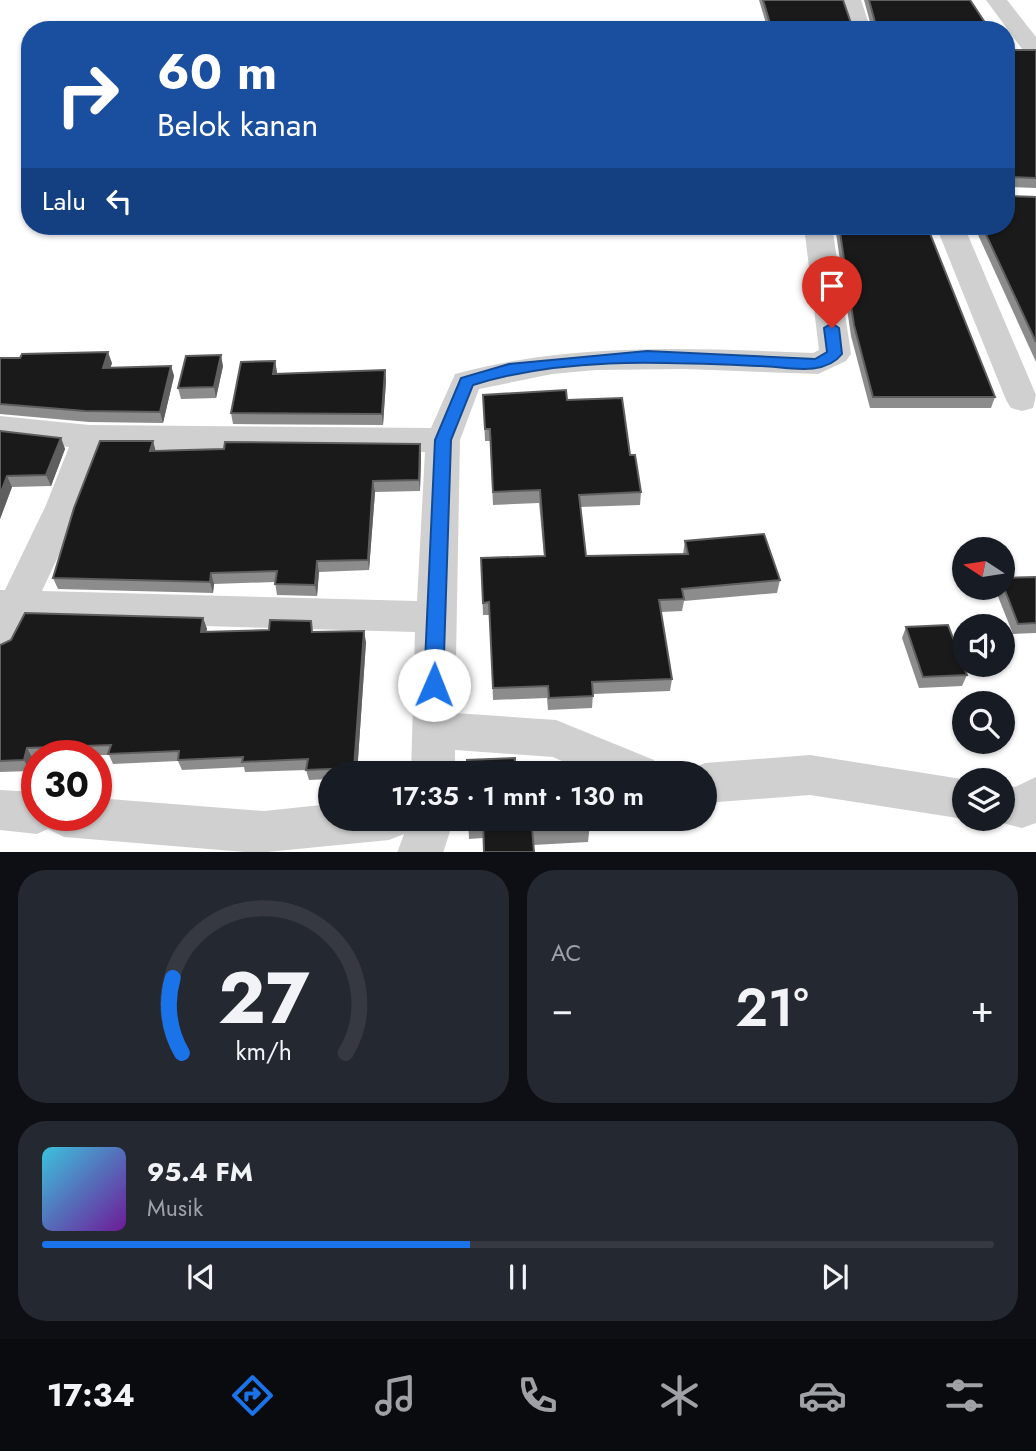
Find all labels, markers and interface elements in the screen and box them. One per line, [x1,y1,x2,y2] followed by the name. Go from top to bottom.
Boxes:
[157,37,277,107] text: 60 m
[42,49,133,140] icon: right
[157,102,318,148] text: Belok kanan
[42,182,86,220] text: Lalu
[100,182,138,220] icon: left
[802,256,862,328] pin
[813,267,851,305] icon: arrive
[952,537,1015,600] north arrow
[952,537,1015,831] map controls
[952,614,1015,677] button: sound
[397,648,471,722] position arrow
[952,691,1015,754] button: search
[21,740,112,831] speed limit sign: 30
[952,768,1015,831] button: layers
[391,777,644,815] text: 17:35 · 1 mnt · 130 m
[551,936,581,970] text: AC
[218,945,309,1050] text: 27
[735,970,809,1046] text: 21°
[551,981,573,1036] text: −
[971,981,994,1036] text: +
[235,1032,292,1068] text: km/h
[147,1153,253,1191] text: 95.4 FM
[147,1191,203,1225] text: Musik
[182,1258,220,1296] icon: previous
[499,1258,537,1296] icon: pause
[816,1258,854,1296] icon: next
[228,1371,277,1420] icon: directions
[371,1371,420,1420] icon: music
[513,1371,562,1420] icon: phone
[655,1371,704,1420] icon: climate
[798,1371,847,1420] icon: car
[940,1371,989,1420] icon: filters
[47,1372,135,1418] text: 17:34

